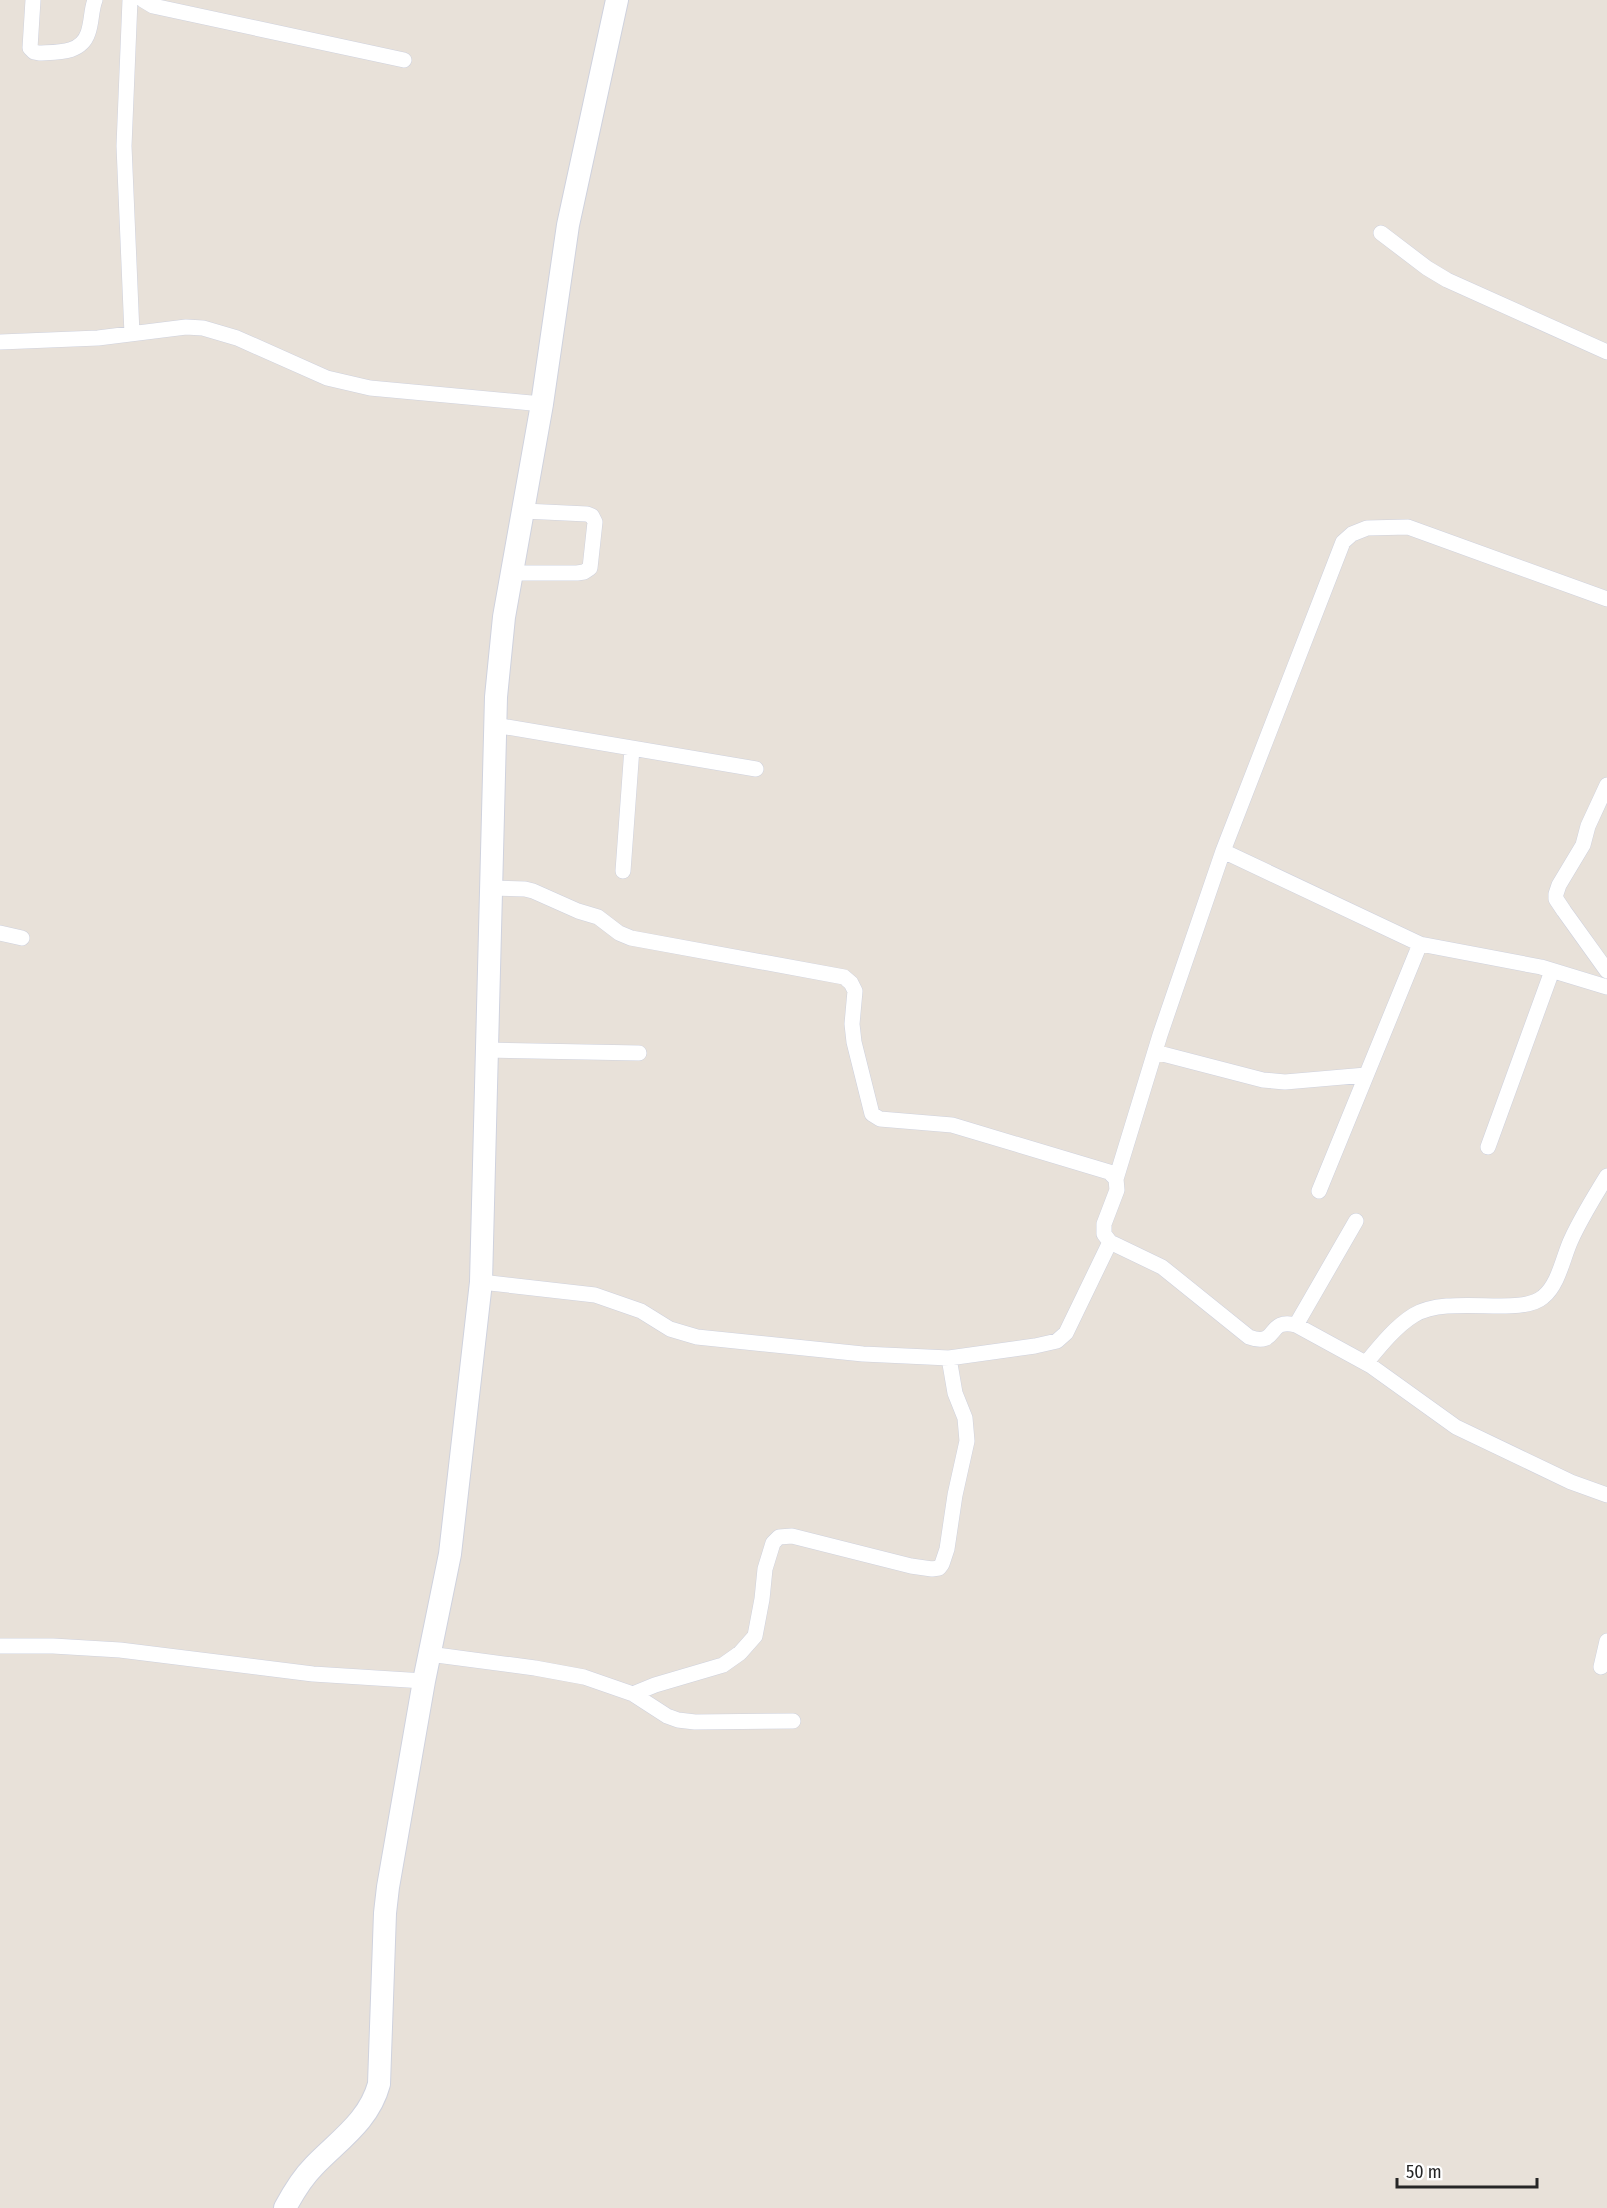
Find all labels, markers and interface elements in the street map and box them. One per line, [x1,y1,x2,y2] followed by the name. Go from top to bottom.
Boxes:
[1397,2151,1536,2189] scale bar
[1406,2161,1442,2183] text: 50 m

